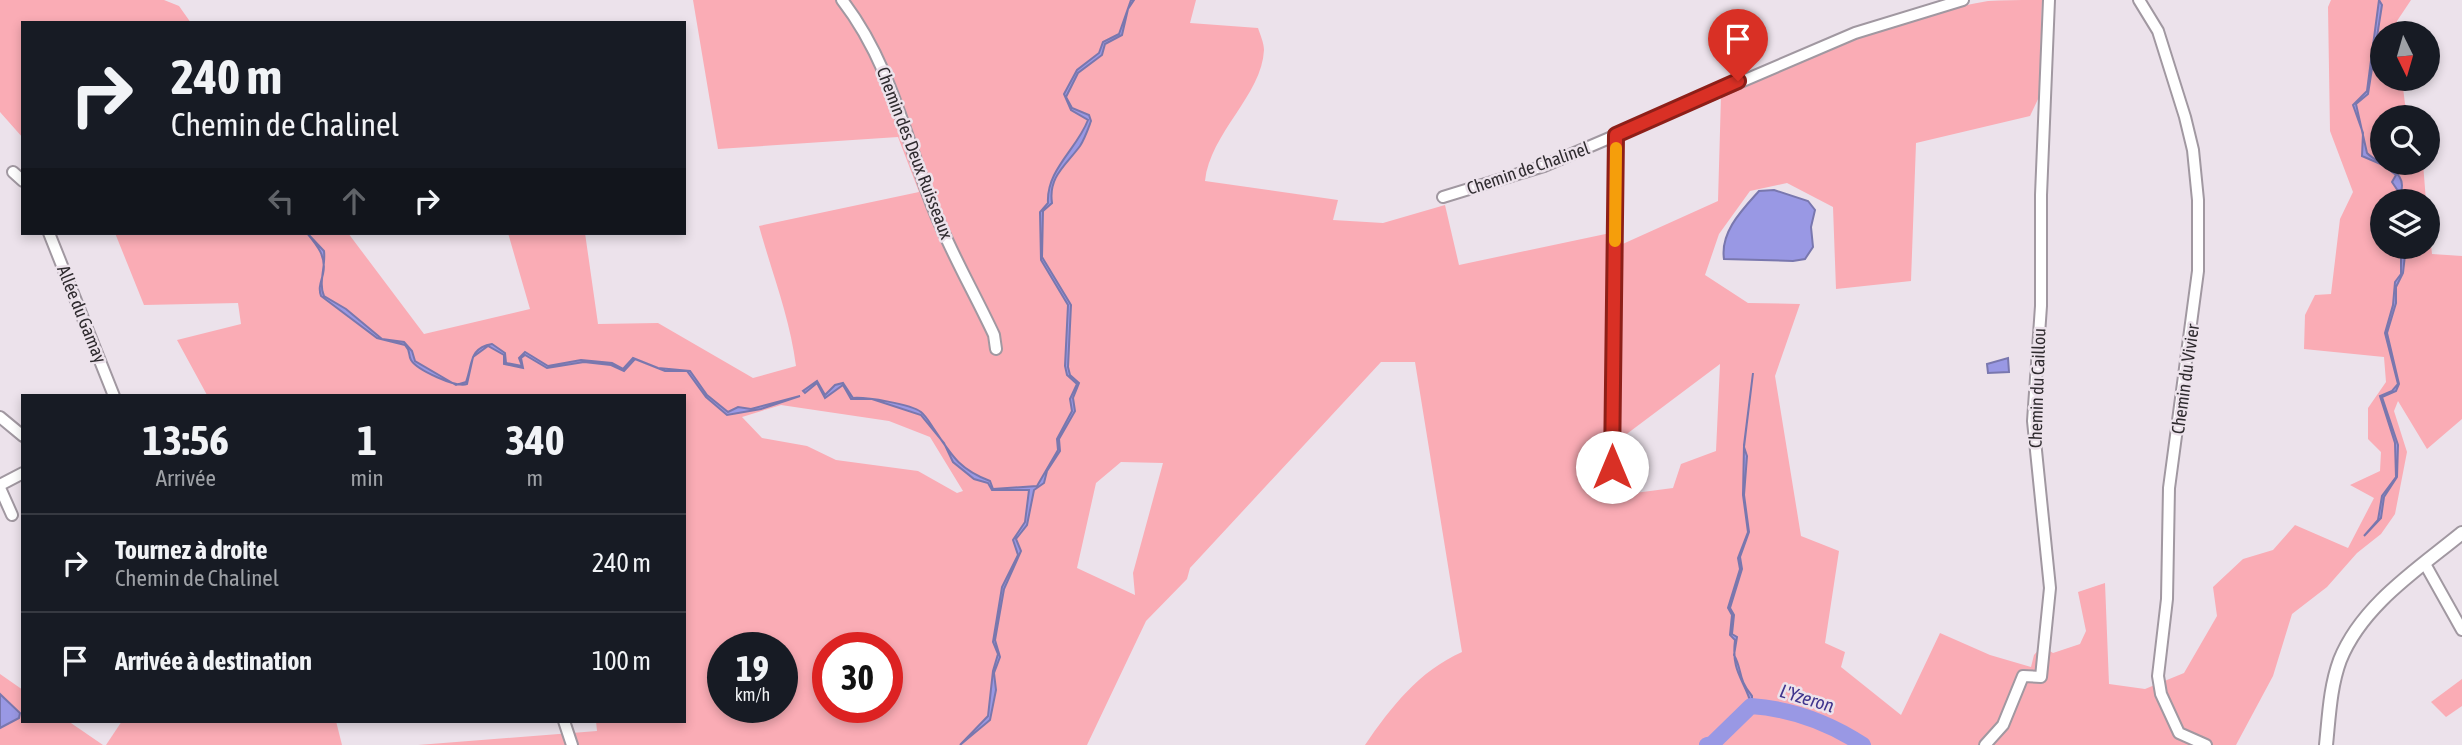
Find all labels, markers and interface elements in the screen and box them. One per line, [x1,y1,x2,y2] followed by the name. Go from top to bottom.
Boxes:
[1708,9,1768,81] pin
[1719,20,1757,58] icon: arrive
[2370,21,2440,91] north arrow
[2370,21,2440,259] map controls
[171,48,282,104] text: 240 m
[56,49,147,140] icon: right
[872,64,958,242] street label: Chemin des Deux Ruisseaux
[2370,105,2440,175] button: search
[171,106,399,143] text: Chemin de Chalinel
[1464,137,1592,199] street label: Chemin de Chalinel
[262,182,300,220] icon: left
[335,182,373,220] icon: ahead
[408,182,446,220] icon: right
[2370,189,2440,259] button: layers
[53,262,111,366] street label: Allée du Gamay
[2167,322,2203,435] street label: Chemin du Vivier
[2024,328,2050,448] street label: Chemin du Caillou
[143,416,229,464] text: 13:56
[357,416,377,464] text: 1
[505,416,564,464] text: 340
[1575,430,1649,504] position arrow
[156,465,216,491] text: Arrivée
[351,465,384,491] text: min
[527,465,543,491] text: m
[115,535,268,565] text: Tournez à droite
[56,544,94,582] icon: right
[592,548,651,578] text: 240 m
[115,565,279,591] text: Chemin de Chalinel
[812,632,903,723] speed limit sign: 30
[56,642,94,680] icon: arrive
[115,646,312,676] text: Arrivée à destination
[592,646,651,676] text: 100 m
[736,648,769,688] text: 19
[1777,679,1837,717] water label: L'Yzeron
[735,684,770,705] text: km/h

